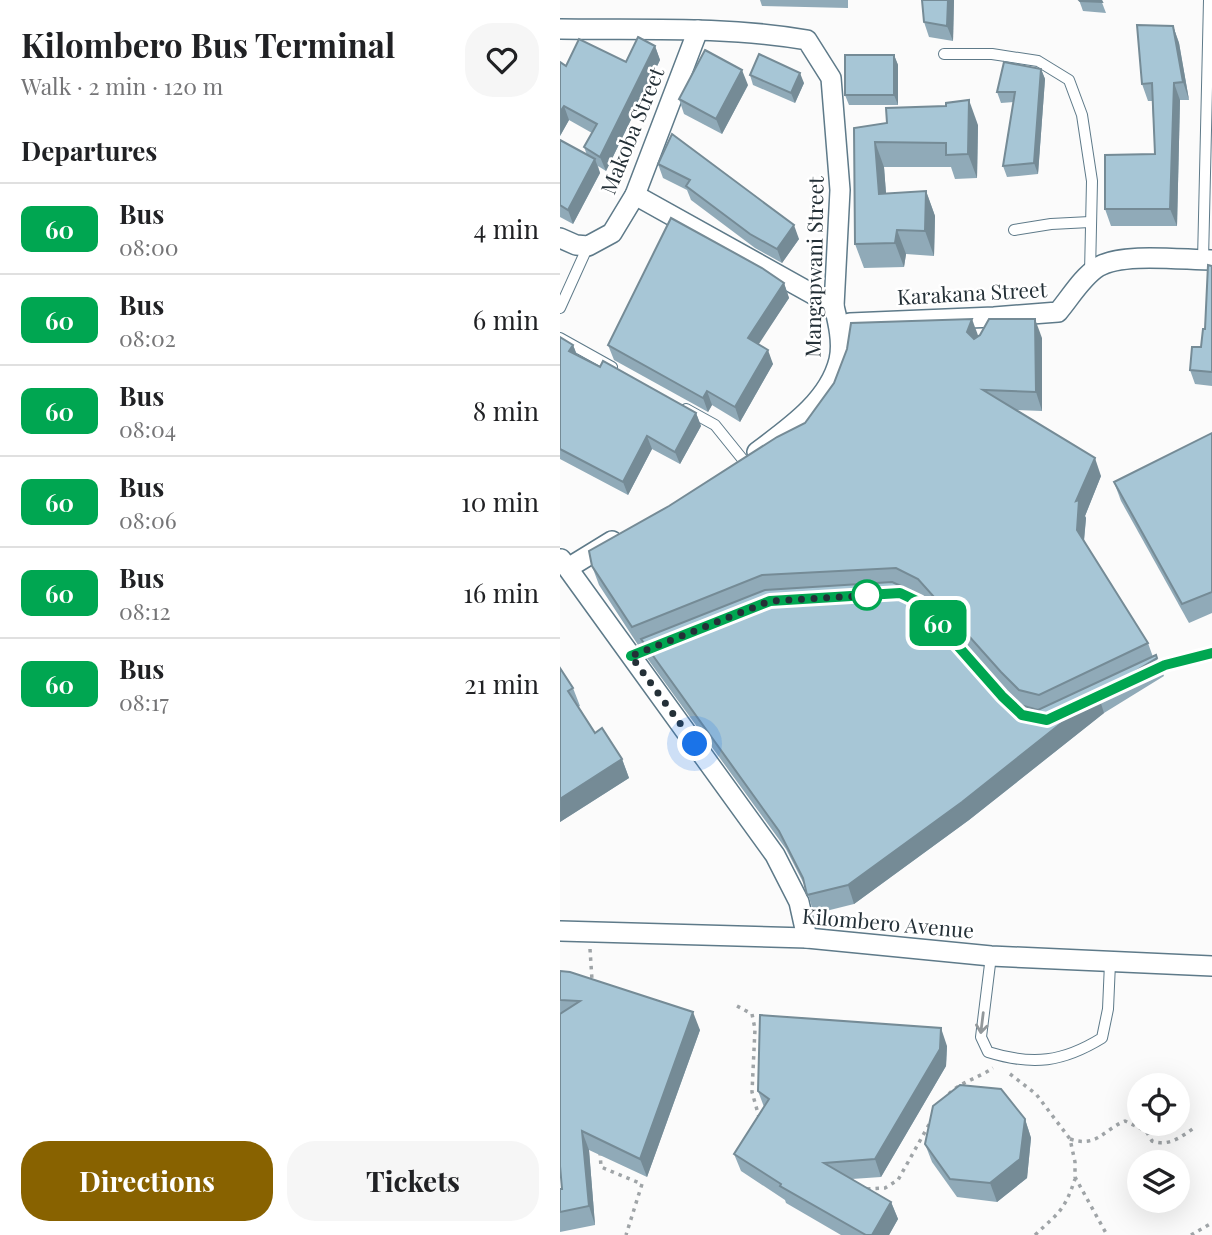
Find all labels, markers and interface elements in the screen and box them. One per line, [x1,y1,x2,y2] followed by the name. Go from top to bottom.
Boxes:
[21,22,395,66] text: Kilombero Bus Terminal
[465,23,539,97] button: heart
[593,62,670,198] street label: Makoba Street
[21,70,223,101] text: Walk · 2 min · 120 m
[21,133,157,168] text: Departures
[797,176,829,358] street label: Mangapwani Street
[119,196,164,231] text: Bus
[473,211,539,246] text: 4 min
[45,213,74,245] text: 60
[119,231,178,262] text: 08:00
[896,274,1048,310] street label: Karakana Street
[119,287,164,322] text: Bus
[473,302,539,337] text: 6 min
[45,304,74,336] text: 60
[119,322,176,353] text: 08:02
[119,378,164,413] text: Bus
[473,393,539,428] text: 8 min
[45,395,74,427] text: 60
[119,413,176,444] text: 08:04
[119,469,164,504] text: Bus
[461,484,539,519] text: 10 min
[45,486,74,518] text: 60
[119,504,177,535] text: 08:06
[119,560,164,595] text: Bus
[463,575,539,610] text: 16 min
[45,577,74,609] text: 60
[852,580,882,610] unlabelled marker
[119,595,170,626] text: 08:12
[906,600,970,646] line badge: 60
[924,607,952,639] text: 60
[119,651,164,686] text: Bus
[464,666,539,701] text: 21 min
[45,668,74,700] text: 60
[119,686,169,717] text: 08:17
[677,726,712,761] your location
[801,901,975,943] street label: Kilombero Avenue
[976,1012,989,1034] one-way arrow
[1127,1073,1190,1213] map controls
[1127,1073,1190,1136] button: locate
[21,1141,273,1221] button: Directions
[287,1141,539,1221] button: Tickets
[1127,1150,1190,1213] button: layers

